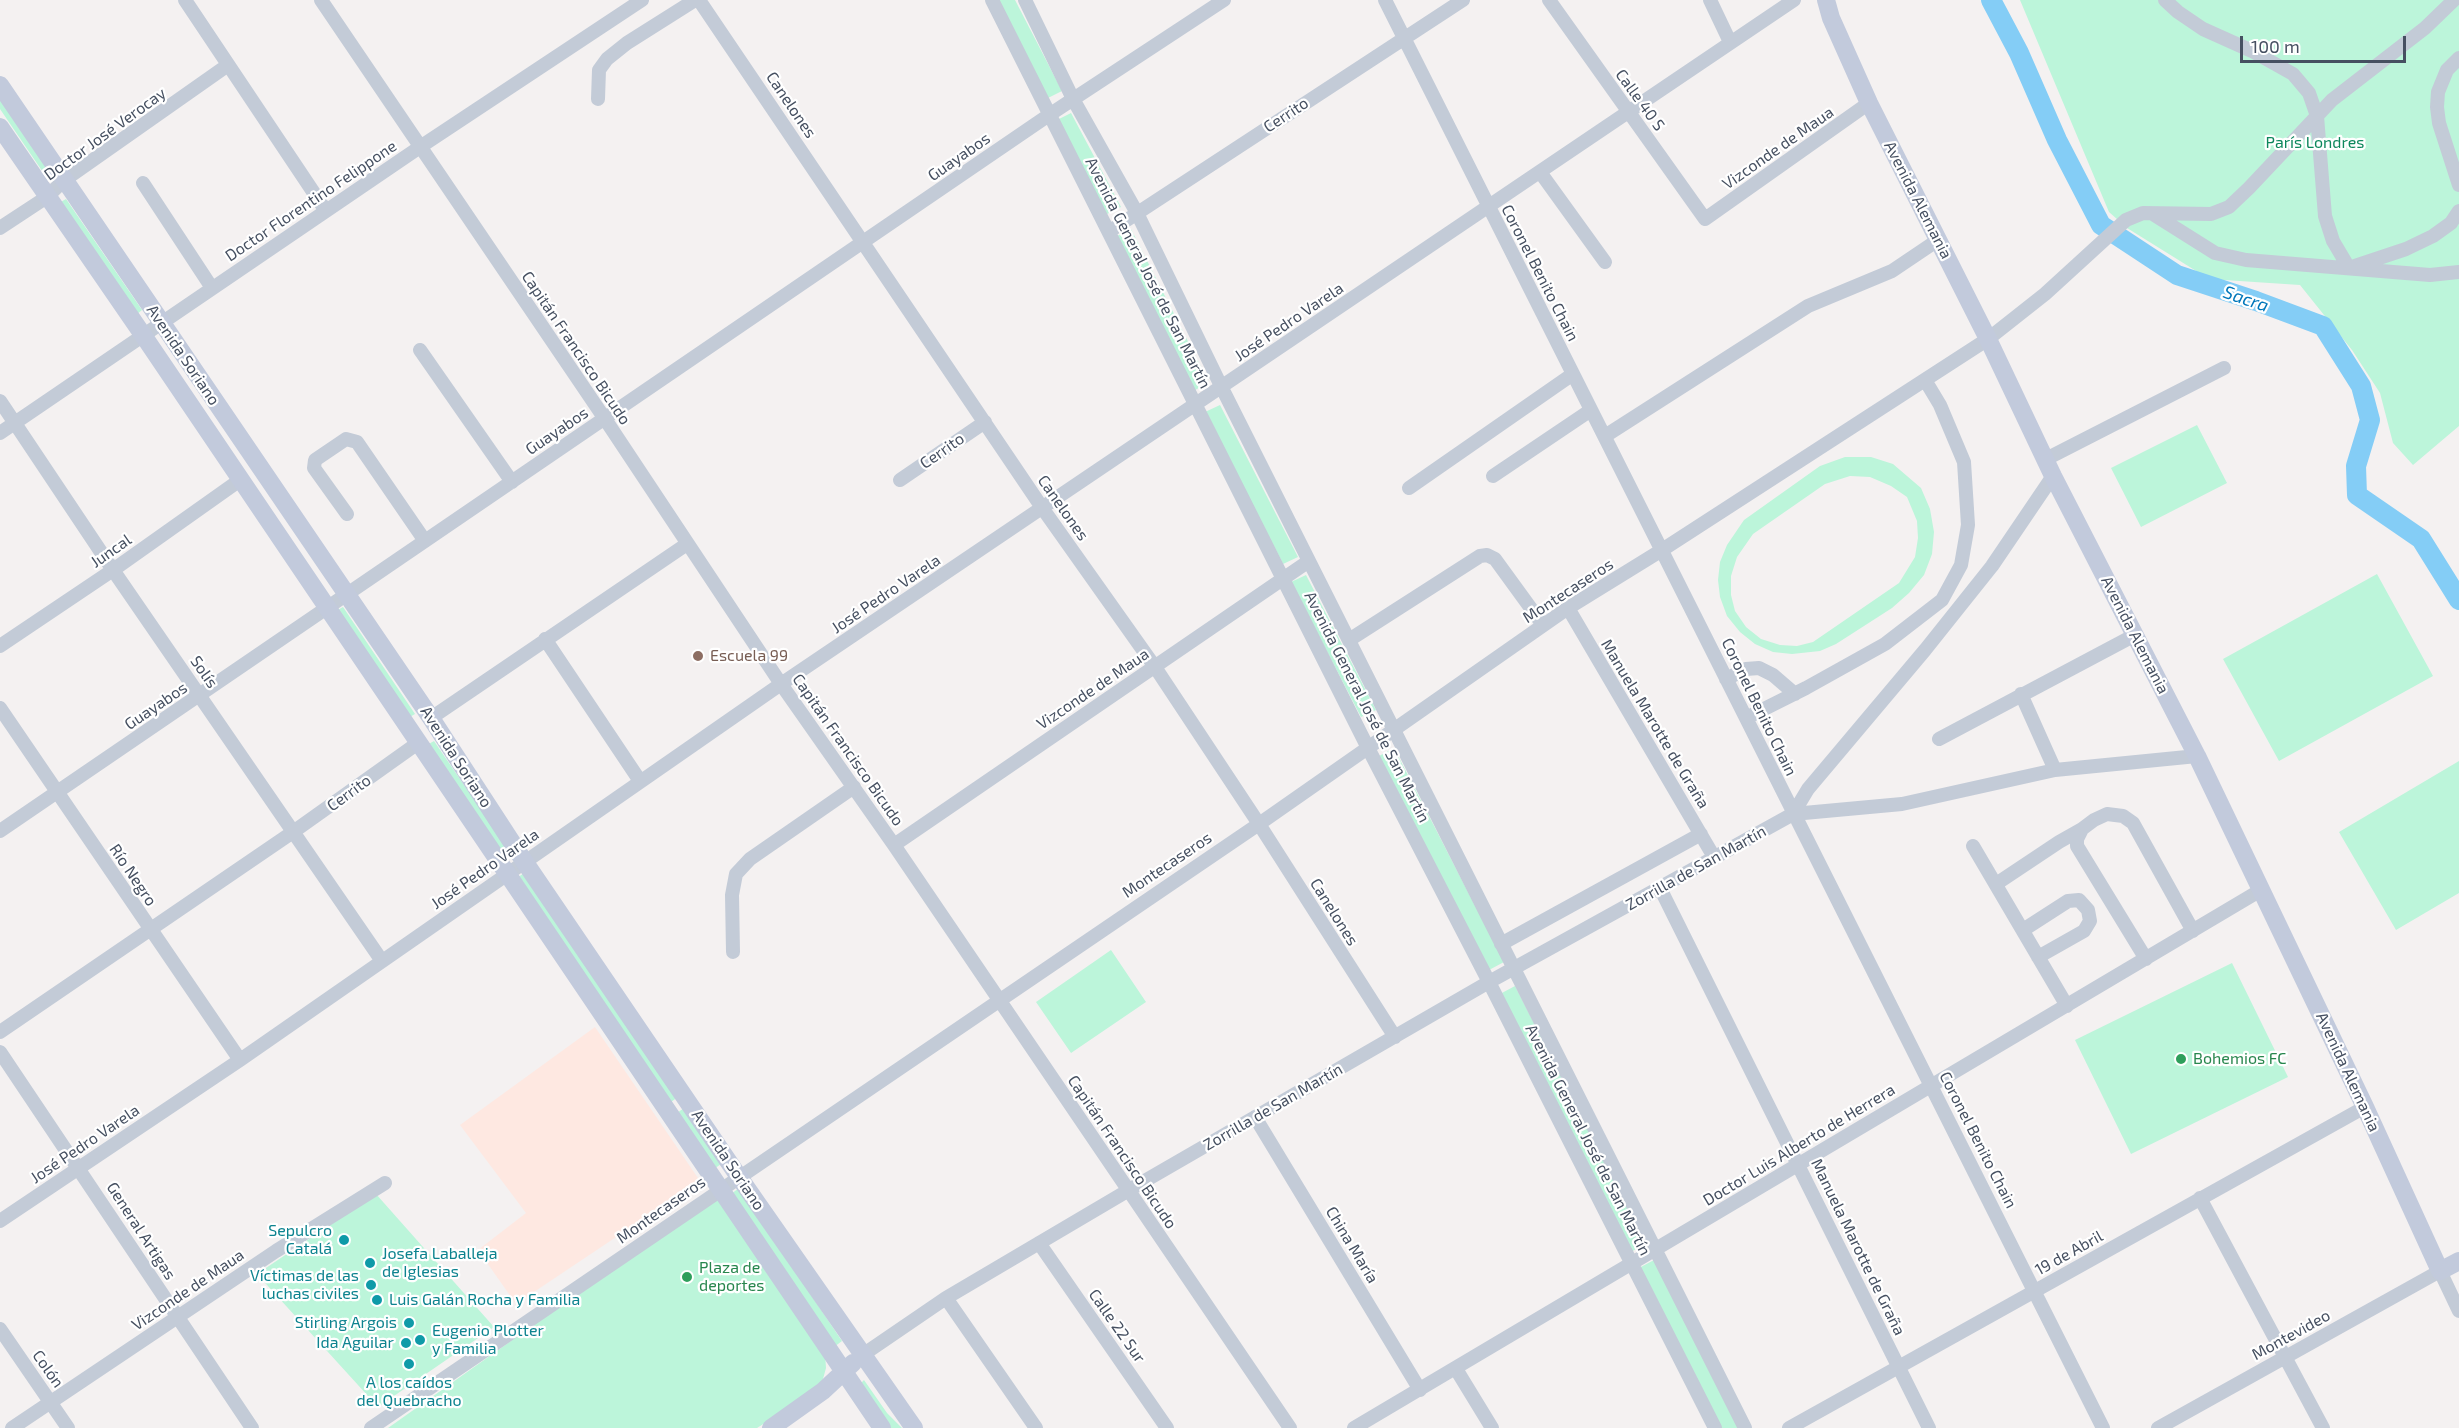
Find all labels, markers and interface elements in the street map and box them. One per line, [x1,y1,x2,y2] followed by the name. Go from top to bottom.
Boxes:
[2243,24,2410,62] scale bar
[2251,35,2300,57] text: 100 m
[1611,65,1669,135] street label: Calle 40 S
[762,68,820,142] street label: Canelones
[40,83,170,185] street label: Doctor José Verocay
[1260,93,1312,137] street label: Cerrito
[1719,102,1837,194] street label: Vizconde de Maua
[924,129,994,185] street label: Guayabos
[2266,133,2364,153] park label: París Londres
[222,136,400,266] street label: Doctor Florentino Felippone
[1880,138,1956,262] street label: Avenida Alemania
[1081,154,1215,392] street label: Avenida General José de San Martín
[1497,202,1583,344] street label: Coronel Benito Chain
[517,268,635,428] street label: Capitán Francisco Bicudo
[1231,278,1347,366] street label: José Pedro Varela
[2221,281,2271,317] water label: Sacra
[142,301,224,409] street label: Avenida Soriano
[522,403,592,459] street label: Guayabos
[916,429,968,473] street label: Cerrito
[1033,472,1093,544] street label: Canelones
[87,530,135,572] street label: Juncal
[828,550,944,638] street label: José Pedro Varela
[1519,555,1617,627] street label: Montecaseros
[2097,573,2173,697] street label: Avenida Alemania
[1300,588,1434,826] street label: Avenida General José de San Martín
[1717,635,1801,779] street label: Coronel Benito Chain
[1597,636,1713,812] street label: Manuela Marotte de Graña
[1033,644,1153,734] street label: Vizconde de Maua
[710,646,788,666] place label: Escuela 99
[691,649,705,663] marker: Escuela 99
[186,652,222,692] street label: Solís
[788,670,908,830] street label: Capitán Francisco Bicudo
[121,678,191,734] street label: Guayabos
[416,703,496,811] street label: Avenida Soriano
[323,771,375,815] street label: Cerrito
[1623,821,1769,915] street label: Zorrilla de San Martín
[427,825,543,913] street label: José Pedro Varela
[1119,828,1215,902] street label: Montecaseros
[105,840,161,910] street label: Río Negro
[1306,875,1362,949] street label: Canelones
[2312,1009,2384,1135] street label: Avenida Alemania
[1521,1021,1655,1259] street label: Avenida General José de San Martín
[2193,1049,2286,1069] place label: Bohemios FC
[2174,1052,2188,1066] marker: Bohemios FC
[1200,1059,1346,1155] street label: Zorrilla de San Martín
[1935,1069,2021,1211] street label: Coronel Benito Chain
[1063,1072,1181,1232] street label: Capitán Francisco Bicudo
[1700,1080,1898,1210] street label: Doctor Luis Alberto de Herrera
[27,1100,143,1188] street label: José Pedro Varela
[687,1106,769,1214] street label: Avenida Soriano
[1807,1156,1909,1338] street label: Manuela Marotte de Graña
[613,1172,709,1248] street label: Montecaseros
[102,1179,180,1283] street label: General Artigas
[1322,1203,1382,1287] street label: China María
[268,1221,332,1259] place label: Sepulcro Catalá
[2032,1227,2106,1279] street label: 19 de Abril
[337,1233,351,1247] marker: Sepulcro Catalá
[382,1244,497,1282] place label: Josefa Laballeja de Iglesias
[128,1245,248,1335] street label: Vizconde de Maua
[363,1256,377,1270] marker: Josefa Laballeja de Iglesias
[699,1258,764,1296] place label: Plaza de deportes
[250,1266,359,1304] place label: Víctimas de las luchas civiles
[680,1270,694,1284] marker: Plaza de deportes
[364,1278,378,1292] marker: Víctimas de las luchas civiles
[1085,1285,1149,1367] street label: Calle 22 Sur
[389,1290,580,1310] place label: Luis Galán Rocha y Familia
[370,1293,384,1307] marker: Luis Galán Rocha y Familia
[2249,1306,2333,1364] street label: Montevideo
[295,1313,397,1333] place label: Stirling Argois
[402,1316,416,1330] marker: Stirling Argois
[432,1321,544,1359] place label: Eugenio Plotter y Familia
[316,1333,394,1353] place label: Ida Aguilar
[413,1333,427,1347] marker: Eugenio Plotter y Familia
[399,1336,413,1350] marker: Ida Aguilar
[28,1347,68,1391] street label: Colón
[402,1357,416,1371] marker: A los caídos del Quebracho
[356,1373,462,1411] place label: A los caídos del Quebracho

